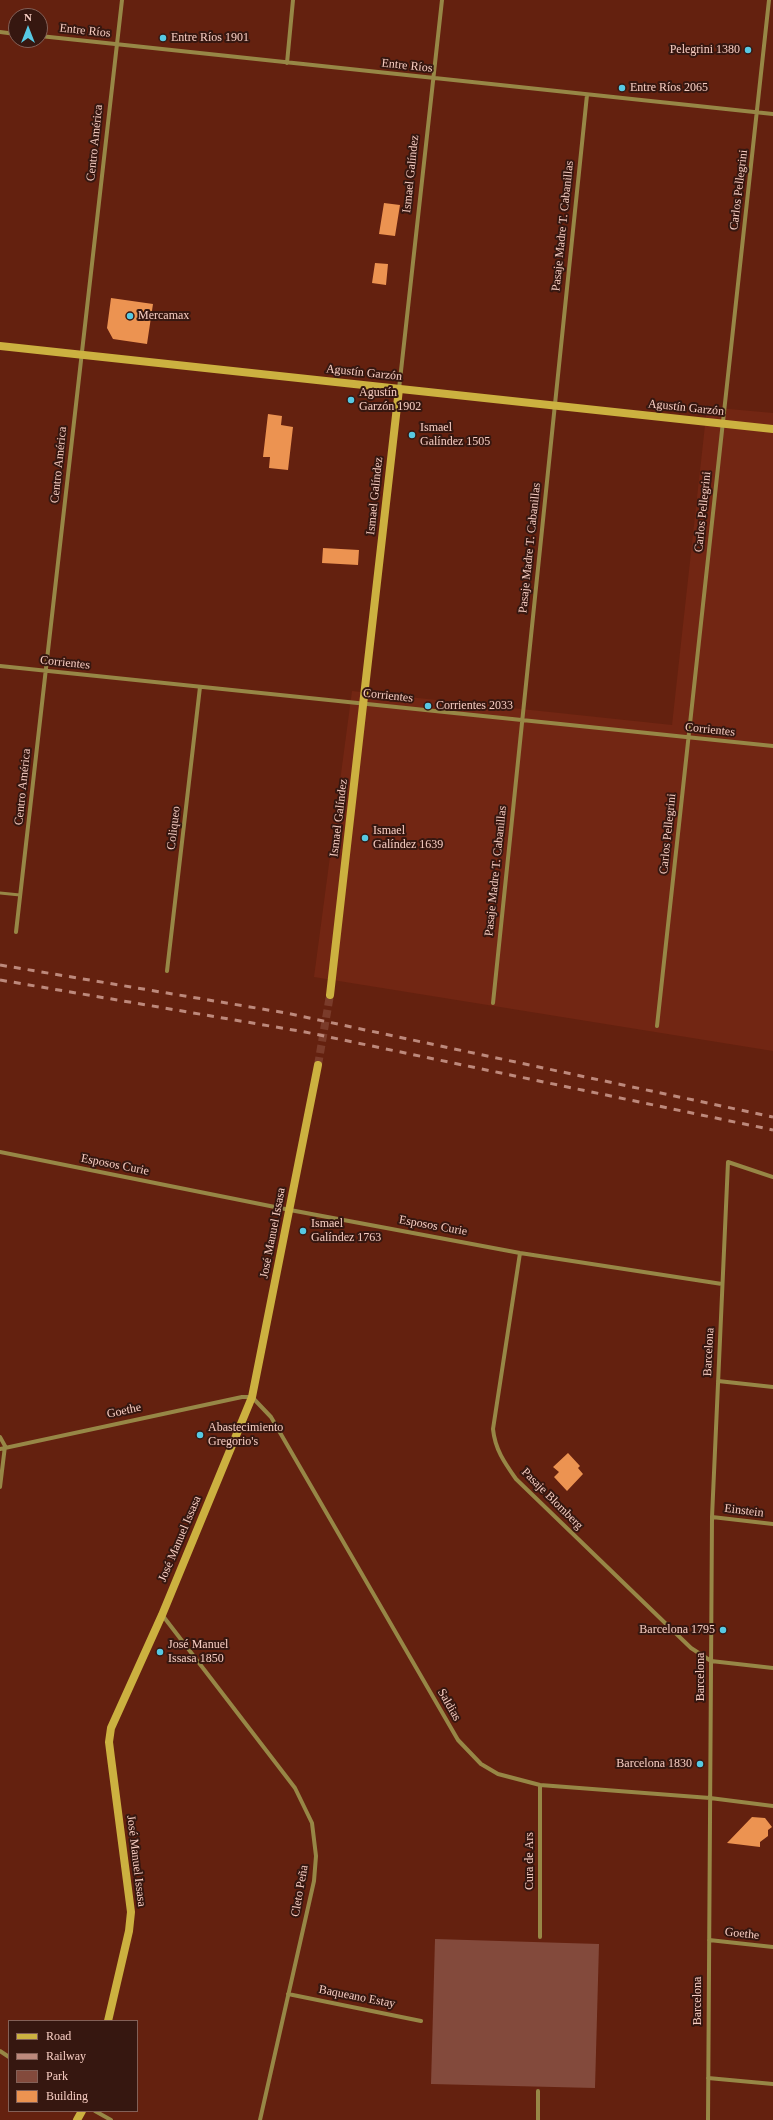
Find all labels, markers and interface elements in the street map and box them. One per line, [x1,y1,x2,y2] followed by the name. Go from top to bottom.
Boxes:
[8,8,48,48] north arrow
[24,11,32,23] text: N
[59,21,111,41] street label: Entre Ríos
[171,31,249,45] place label: Entre Ríos 1901
[158,33,168,43] marker: Entre Ríos 1901
[670,43,740,57] place label: Pelegrini 1380
[743,45,753,55] marker: Pelegrini 1380
[381,56,433,76] street label: Entre Ríos
[630,81,708,95] place label: Entre Ríos 2065
[617,83,627,93] marker: Entre Ríos 2065
[84,104,106,182] street label: Centro América
[400,134,422,214] street label: Ismael Galíndez
[727,149,751,231] street label: Carlos Pellegrini
[549,160,577,292] street label: Pasaje Madre T. Cabanillas
[138,309,189,323] place label: Mercamax
[125,311,135,321] marker: Mercamax
[325,362,403,384] street label: Agustín Garzón
[359,386,421,414] place label: Agustín Garzón 1902
[346,395,356,405] marker: Agustín Garzón 1902
[647,397,725,419] street label: Agustín Garzón
[420,421,490,449] place label: Ismael Galíndez 1505
[48,426,70,504] street label: Centro América
[407,430,417,440] marker: Ismael Galíndez 1505
[364,456,386,536] street label: Ismael Galíndez
[692,471,714,553] street label: Carlos Pellegrini
[516,482,544,614] street label: Pasaje Madre T. Cabanillas
[39,653,91,673] street label: Corrientes
[362,686,414,706] street label: Corrientes
[436,699,513,713] place label: Corrientes 2033
[423,701,433,711] marker: Corrientes 2033
[684,720,736,740] street label: Corrientes
[12,748,34,826] street label: Centro América
[327,778,351,858] street label: Ismael Galíndez
[657,793,679,875] street label: Carlos Pellegrini
[164,805,184,851] street label: Coliqueo
[482,805,510,937] street label: Pasaje Madre T. Cabanillas
[373,824,443,852] place label: Ismael Galíndez 1639
[360,833,370,843] marker: Ismael Galíndez 1639
[80,1151,150,1179] street label: Esposos Curie
[257,1186,289,1280] street label: José Manuel Issasa
[398,1213,468,1239] street label: Esposos Curie
[311,1217,381,1245] place label: Ismael Galíndez 1763
[298,1226,308,1236] marker: Ismael Galíndez 1763
[701,1327,717,1377] street label: Barcelona
[106,1400,142,1422] street label: Goethe
[208,1421,283,1449] place label: Abastecimiento Gregorio's
[195,1430,205,1440] marker: Abastecimiento Gregorio's
[518,1465,586,1533] street label: Pasaje Blomberg
[155,1494,205,1584] street label: José Manuel Issasa
[724,1501,764,1521] street label: Einstein
[639,1623,715,1637] place label: Barcelona 1795
[718,1625,728,1635] marker: Barcelona 1795
[168,1638,228,1666] place label: José Manuel Issasa 1850
[155,1647,165,1657] marker: José Manuel Issasa 1850
[694,1653,708,1701] street label: Barcelona
[434,1686,464,1724] street label: Saldias
[616,1757,692,1771] place label: Barcelona 1830
[695,1759,705,1769] marker: Barcelona 1830
[123,1814,149,1908] street label: José Manuel Issasa
[523,1832,537,1890] street label: Cura de Ars
[288,1864,312,1918] street label: Cleto Peña
[724,1925,760,1943] street label: Goethe
[691,1977,705,2025] street label: Barcelona
[318,1983,396,2011] street label: Baqueano Estay
[8,2020,138,2112] legend
[46,2029,71,2043] text: Road
[46,2049,86,2063] text: Railway
[46,2069,68,2083] text: Park
[46,2089,88,2103] text: Building

